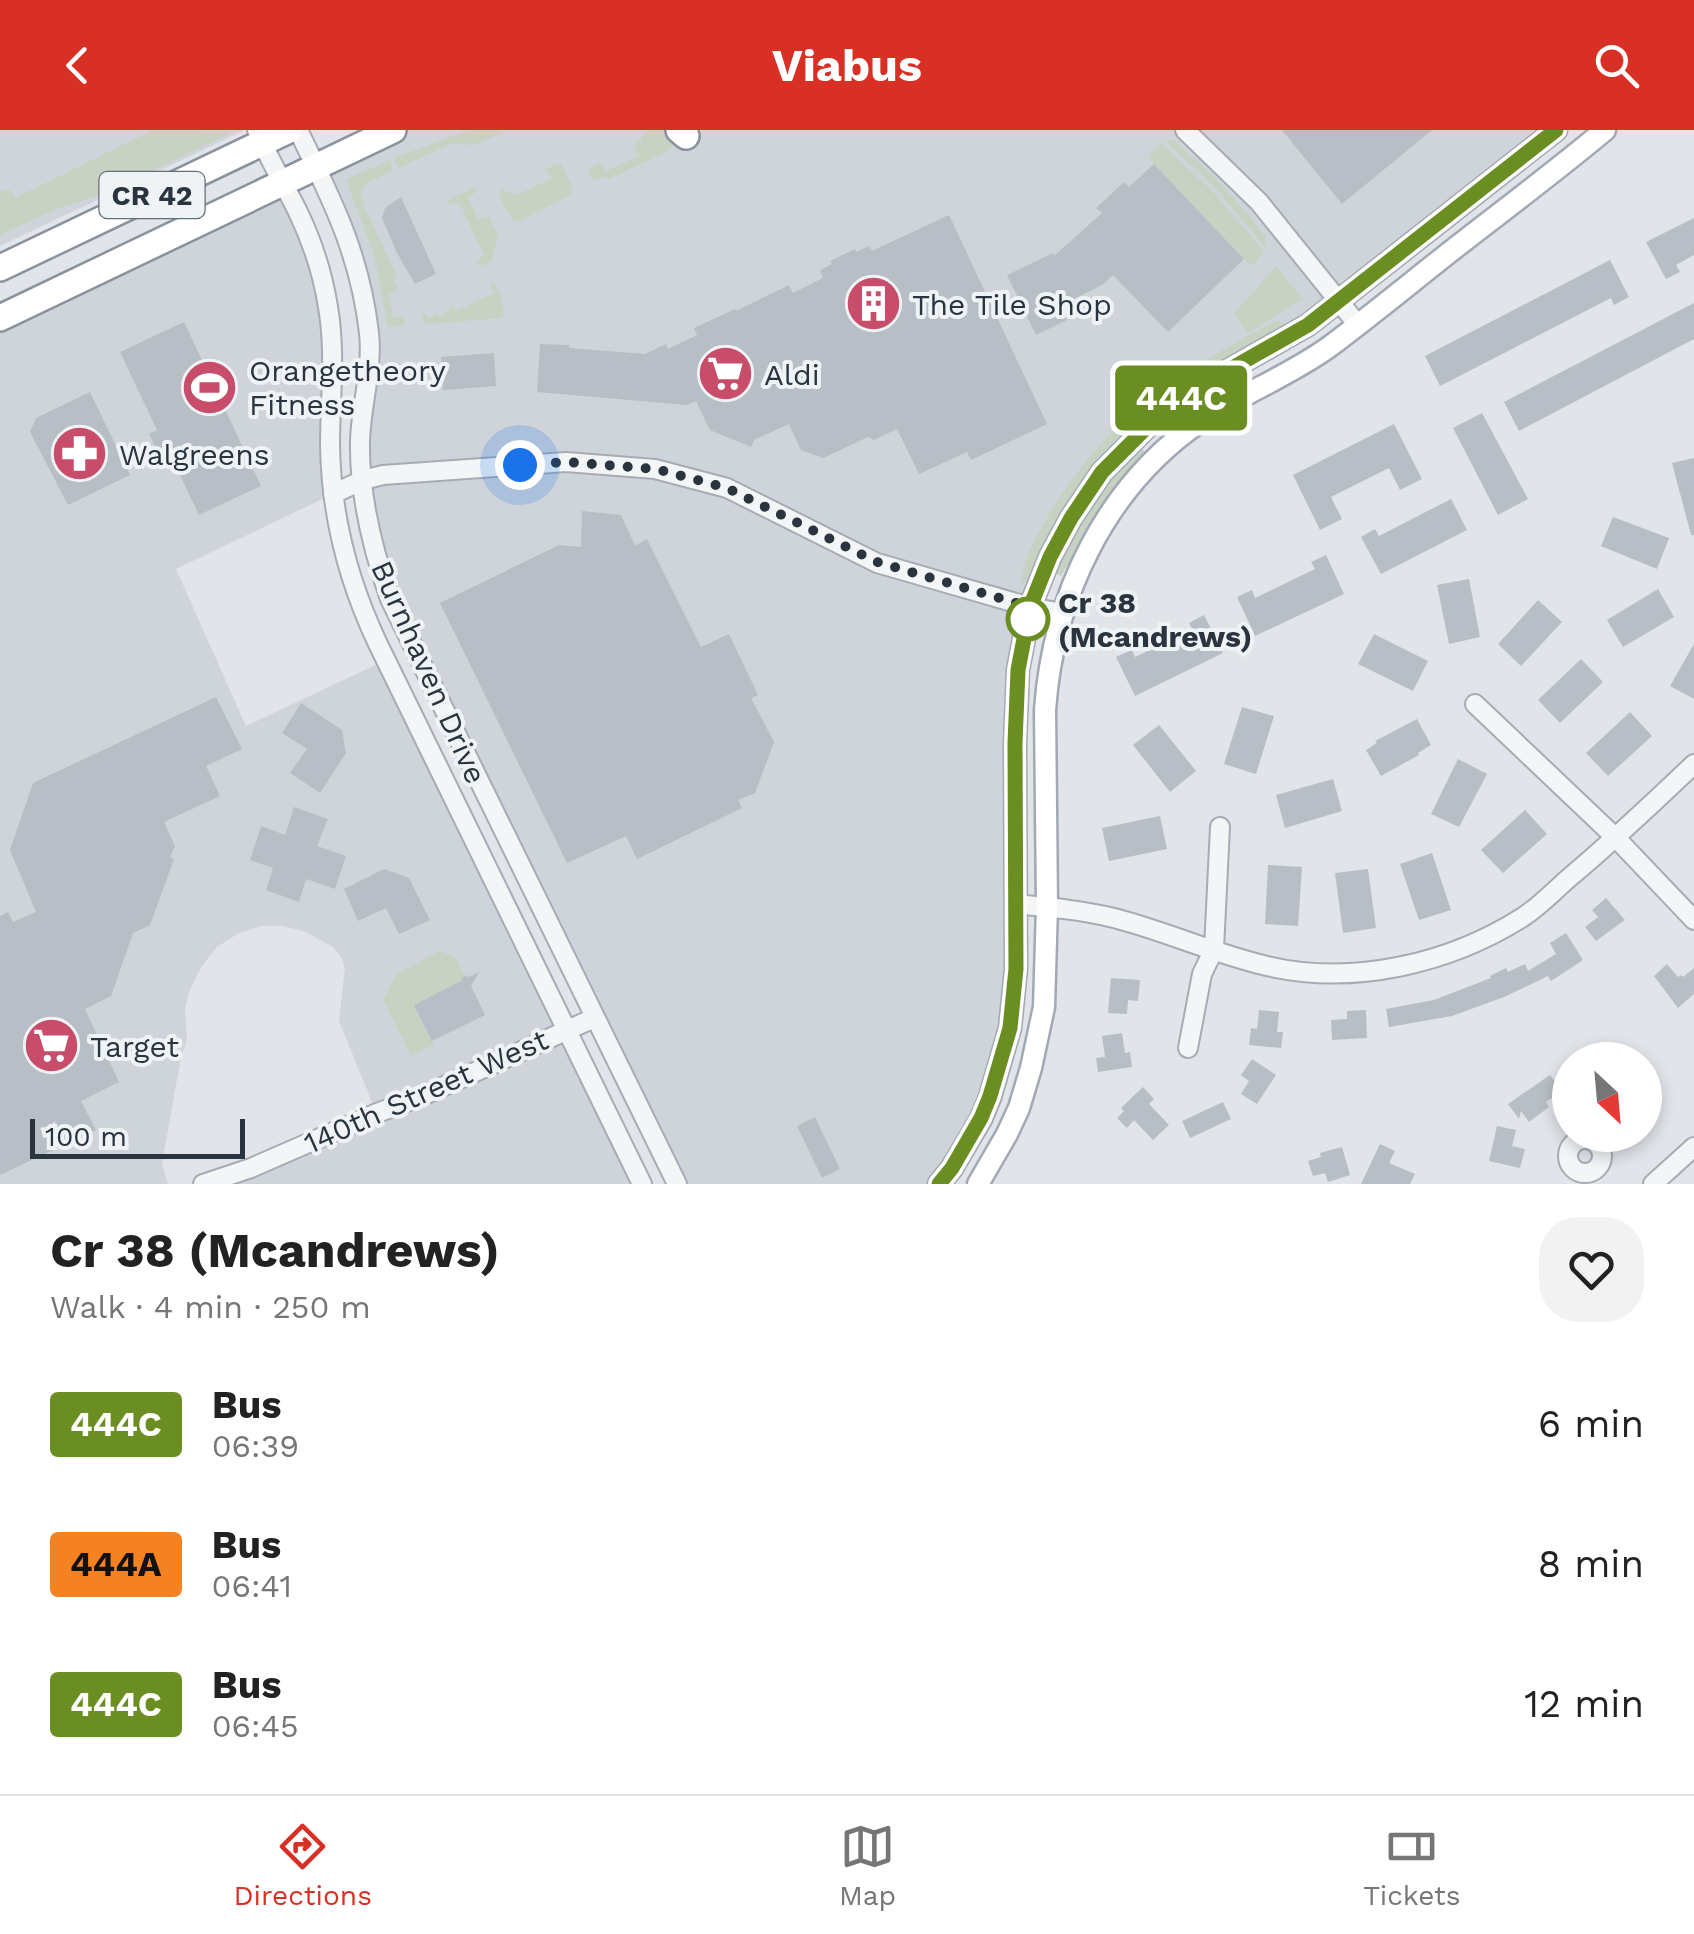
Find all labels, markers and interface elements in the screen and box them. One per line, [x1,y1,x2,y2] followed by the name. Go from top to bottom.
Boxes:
[50,38,105,93] icon: back
[1589,38,1644,93] icon: search
[772,39,922,92] text: Viabus
[100,172,204,218] road number: CR 42
[843,274,903,334] building icon: The Tile Shop
[912,287,1112,322] place label: The Tile Shop
[695,344,755,404] supermarket icon: Aldi
[249,353,446,422] place label: Orangetheory Fitness
[180,357,240,417] sports icon: Orangetheory Fitness
[764,357,820,392] place label: Aldi
[1111,366,1251,430] line badge: 444C
[1135,377,1227,419] text: 444C
[50,424,110,484] pharmacy icon: Walgreens
[119,437,270,472] place label: Walgreens
[495,440,545,490] your location
[364,555,494,789] street label: Burnhaven Drive
[1058,585,1252,654] place label: Cr 38 (Mcandrews)
[1007,598,1049,640] marker: Cr 38 (Mcandrews)
[21,1016,81,1076] supermarket icon: Target
[299,1021,554,1161] street label: 140th Street West
[90,1029,179,1064] place label: Target
[1552,1042,1662,1152] north arrow
[1552,1042,1662,1152] map controls
[30,1114,245,1158] scale bar
[45,1120,127,1153] text: 100 m
[1539,1217,1644,1322] button: heart
[50,1222,499,1279] text: Cr 38 (Mcandrews)
[50,1288,371,1326] text: Walk · 4 min · 250 m
[212,1383,281,1427] text: Bus
[1538,1402,1644,1446] text: 6 min
[70,1403,162,1445] text: 444C
[212,1427,299,1465] text: 06:39
[212,1523,281,1567] text: Bus
[1538,1542,1644,1586] text: 8 min
[70,1543,162,1585] text: 444A
[212,1567,292,1605] text: 06:41
[212,1663,281,1707] text: Bus
[1524,1682,1644,1726] text: 12 min
[70,1683,162,1725] text: 444C
[212,1707,299,1745] text: 06:45
[234,1819,372,1912] tab: Directions
[839,1819,896,1912] tab: Map
[1363,1819,1460,1912] tab: Tickets

